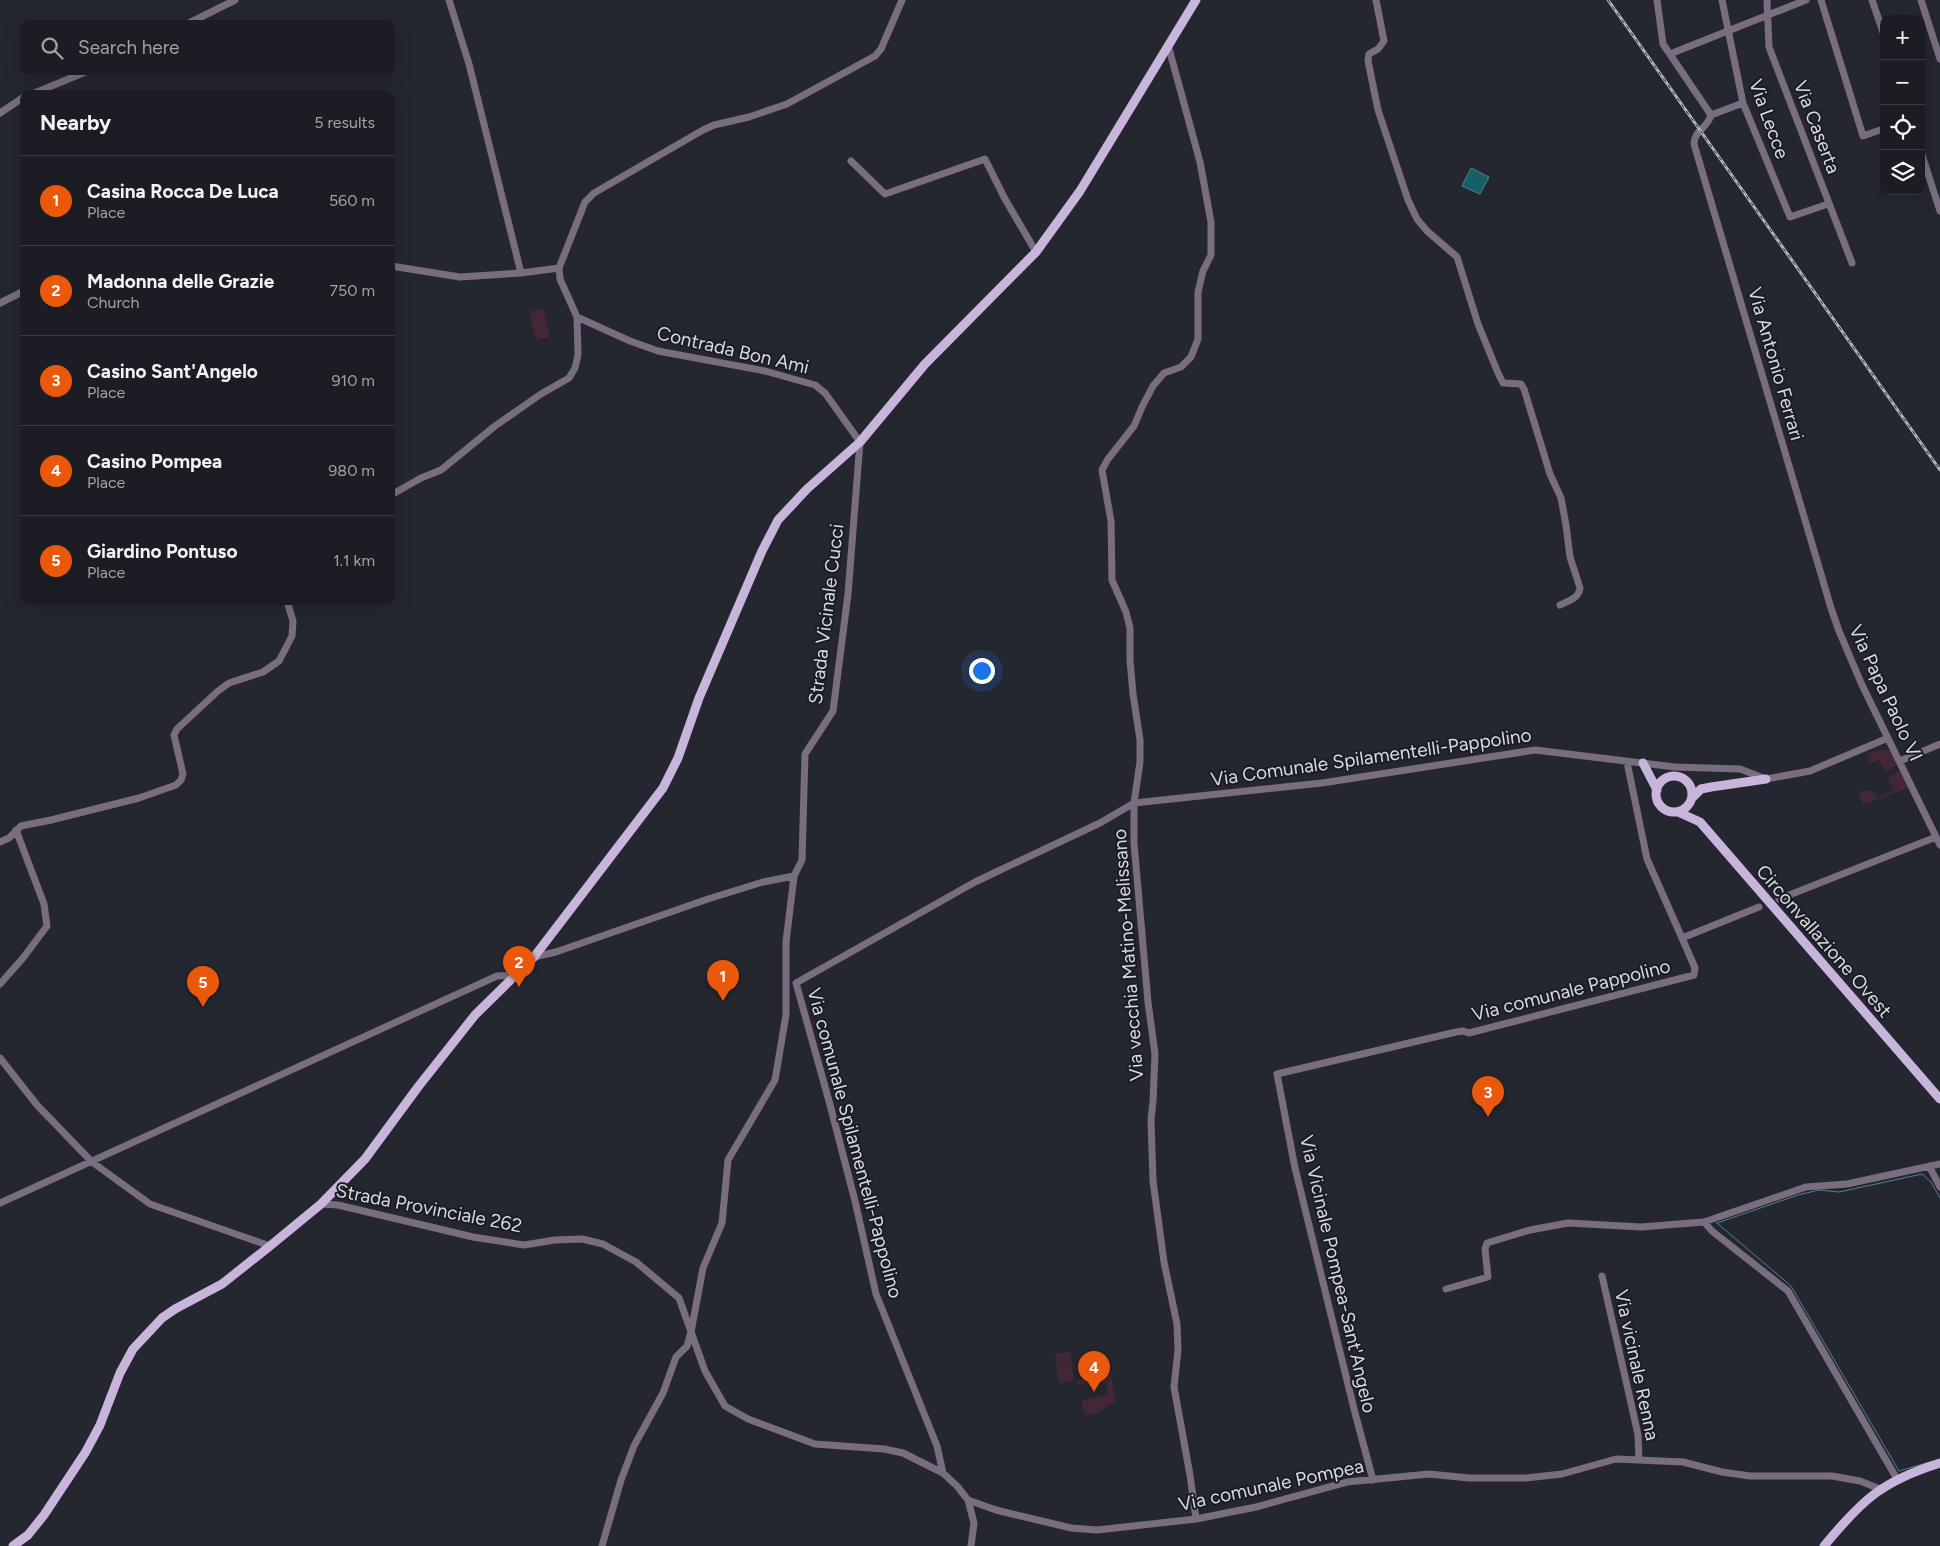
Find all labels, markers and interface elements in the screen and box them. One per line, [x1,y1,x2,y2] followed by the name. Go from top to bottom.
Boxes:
[1880,15,1925,195] map controls
[1880,15,1925,60] button: +
[20,20,395,75] search box
[38,34,66,62] icon: search
[78,36,180,59] text: Search here
[1880,60,1925,105] button: −
[1744,76,1794,162] street label: Via Lecce
[1789,77,1845,177] street label: Via Caserta
[1880,105,1925,150] button: locate
[40,110,111,135] text: Nearby
[314,113,375,132] text: 5 results
[1880,150,1925,195] button: layers
[87,180,279,203] text: Casina Rocca De Luca
[53,191,59,210] text: 1
[329,191,375,210] text: 560 m
[87,203,125,222] text: Place
[87,270,274,293] text: Madonna delle Grazie
[51,281,61,300] text: 2
[329,281,375,300] text: 750 m
[1743,285,1809,443] street label: Via Antonio Ferrari
[87,293,139,312] text: Church
[655,321,811,379] street label: Contrada Bon Ami
[87,360,258,383] text: Casino Sant'Angelo
[52,371,60,390] text: 3
[332,371,375,390] text: 910 m
[87,383,125,402] text: Place
[87,450,222,473] text: Casino Pompea
[51,461,61,480] text: 4
[328,461,375,480] text: 980 m
[87,473,125,492] text: Place
[804,523,848,705] street label: Strada Vicinale Cucci
[87,540,237,563] text: Giardino Pontuso
[51,551,61,570] text: 5
[333,551,375,570] text: 1.1 km
[87,563,125,582] text: Place
[1844,621,1928,765] street label: Via Papa Paolo VI
[969,658,995,684] your location
[1209,723,1533,791] street label: Via Comunale Spilamentelli-Pappolino
[1108,828,1148,1082] street label: Via vecchia Matino-Melissano
[1751,860,1897,1022] street label: Circonvallazione Ovest
[503,946,535,987] pin: 2
[1469,954,1673,1026] street label: Via comunale Pappolino
[707,960,739,1001] pin: 1
[187,966,219,1007] pin: 5
[802,985,908,1301] street label: Via comunale Spilamentelli-Pappolino
[1472,1076,1504,1117] pin: 3
[1295,1133,1381,1415] street label: Via Vicinale Pompea-Sant'Angelo
[334,1179,524,1237] street label: Strada Provinciale 262
[1610,1287,1664,1443] street label: Via vicinale Renna
[1078,1351,1110,1392] pin: 4
[1176,1454,1366,1516] street label: Via comunale Pompea

